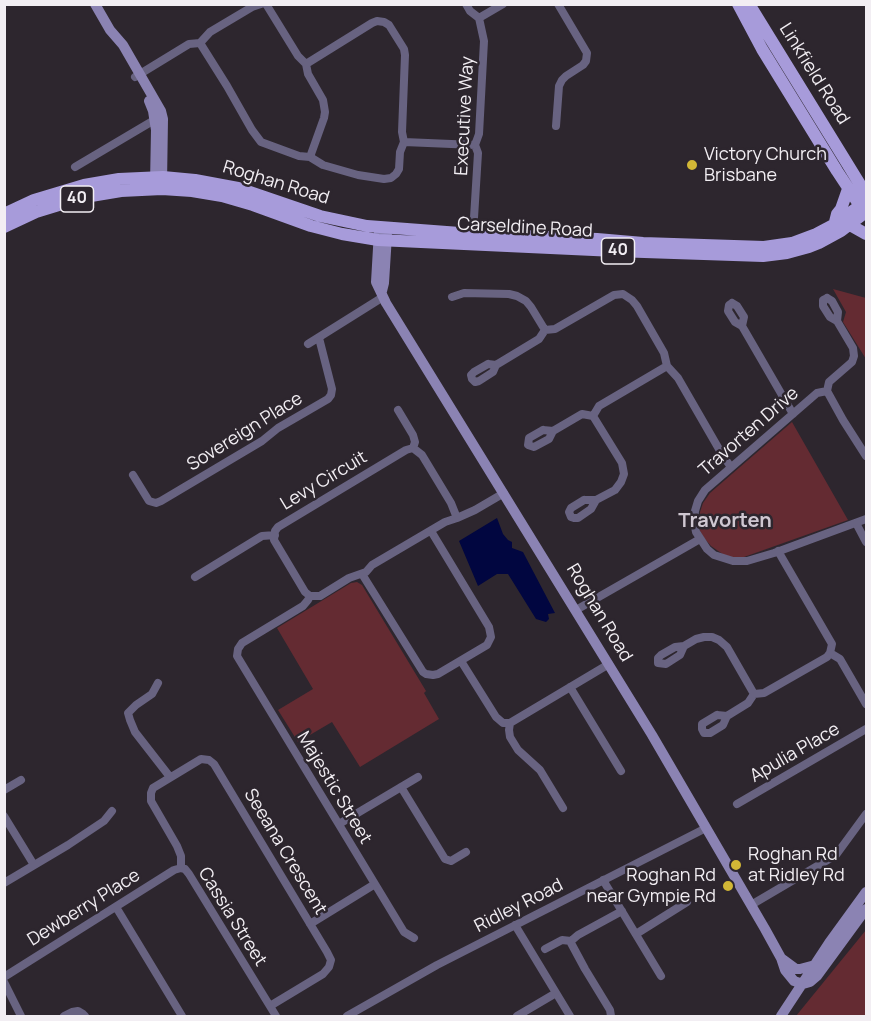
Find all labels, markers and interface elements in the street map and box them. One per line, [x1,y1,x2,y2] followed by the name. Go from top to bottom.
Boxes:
[774,19,854,129] street label: Linkfield Road
[451,56,479,176] street label: Executive Way
[704,144,827,186] place label: Victory Church Brisbane
[220,157,332,209] street label: Roghan Road
[685,158,699,172] marker: Victory Church Brisbane
[60,186,94,212] road number: 40
[457,214,593,242] street label: Carseldine Road
[602,238,634,264] road number: 40
[695,383,803,481] street label: Travorten Drive
[183,388,307,476] street label: Sovereign Place
[277,447,371,515] street label: Levy Circuit
[678,509,772,533] district label: Travorten
[561,560,637,666] street label: Roghan Road
[746,719,844,787] street label: Apulia Place
[292,728,376,848] street label: Majestic Street
[239,785,331,919] street label: Seeana Crescent
[748,844,845,886] place label: Roghan Rd at Ridley Rd
[729,858,743,872] marker: Roghan Rd at Ridley Rd
[193,864,271,970] street label: Cassia Street
[24,865,144,951] street label: Dewberry Place
[586,865,716,908] place label: Roghan Rd near Gympie Rd
[471,874,567,938] street label: Ridley Road
[721,879,735,893] marker: Roghan Rd near Gympie Rd

